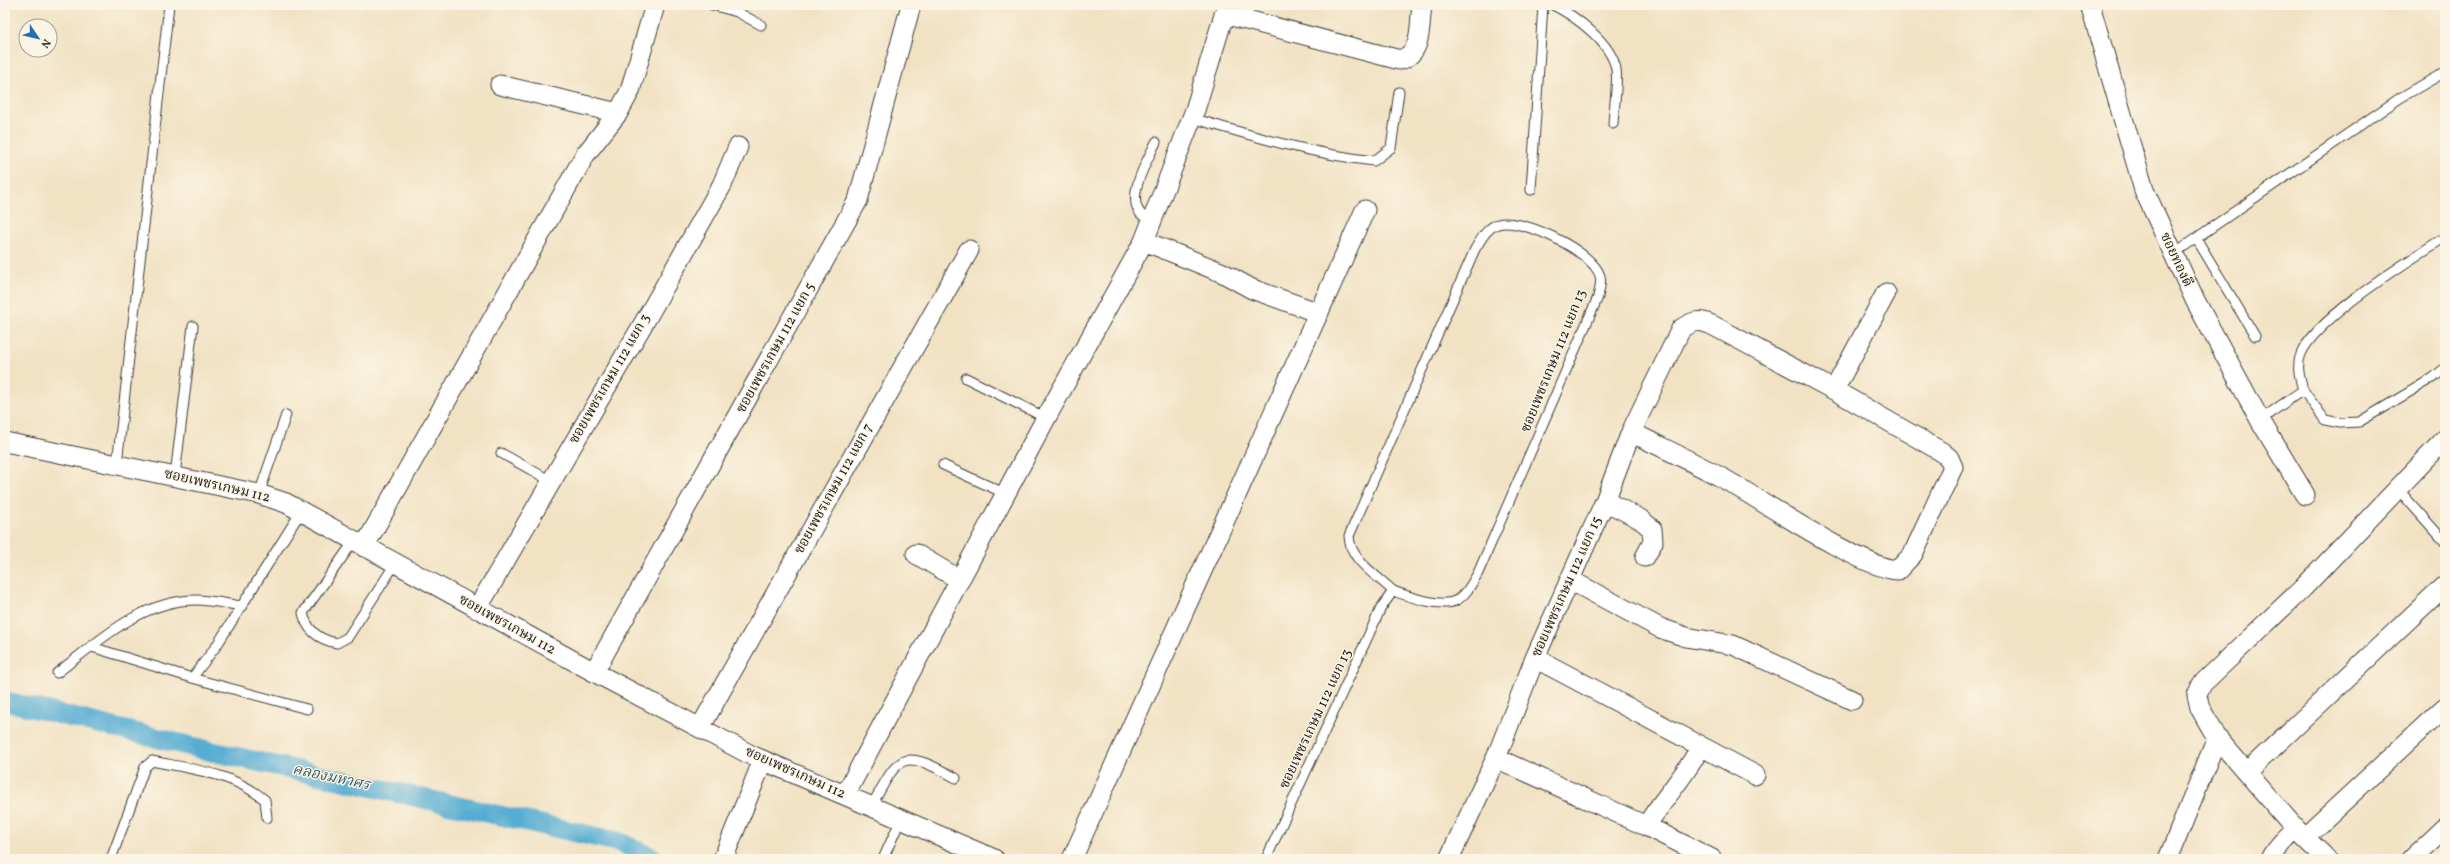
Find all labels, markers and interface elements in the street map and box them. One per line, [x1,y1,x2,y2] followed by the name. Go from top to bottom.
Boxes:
[18,18,58,58] north arrow
[37,35,53,50] text: N
[2155,230,2197,290] street label: ซอยทองดี
[732,279,820,417] street label: ซอยเพชรเกษม 112 แยก 5
[1517,287,1591,435] street label: ซอยเพชรเกษม 112 แยก 13
[565,311,655,447] street label: ซอยเพชรเกษม 112 แยก 3
[790,420,878,558] street label: ซอยเพชรเกษม 112 แยก 7
[162,465,272,507] street label: ซอยเพชรเกษม 112
[1527,514,1607,660] street label: ซอยเพชรเกษม 112 แยก 15
[455,590,559,660] street label: ซอยเพชรเกษม 112
[1275,646,1357,792] street label: ซอยเพชรเกษม 112 แยก 13
[742,742,848,804] street label: ซอยเพชรเกษม 112
[290,760,373,797] water label: คลองมหาศร

